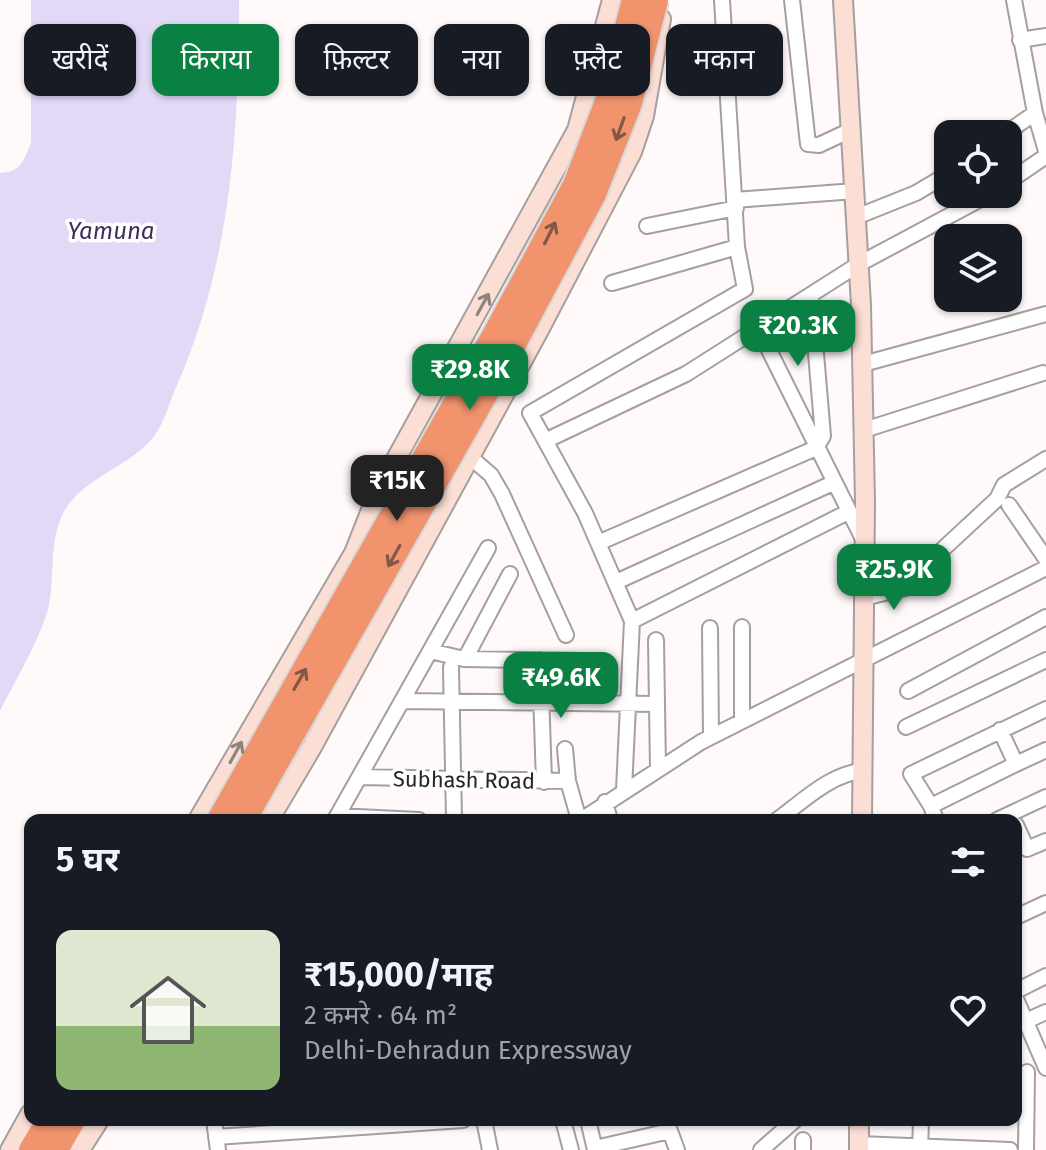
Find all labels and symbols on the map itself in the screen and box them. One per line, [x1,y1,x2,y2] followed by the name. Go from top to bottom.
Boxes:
[612,116,626,141] one-way arrow
[67,217,155,245] water label: Yamuna
[543,221,558,245] one-way arrow
[475,293,491,316] one-way arrow
[733,300,863,368] pin: ₹20.3K
[405,344,535,412] pin: ₹29.8K
[350,455,444,523] pin: ₹15K
[386,544,402,567] one-way arrow
[829,544,959,612] pin: ₹25.9K
[496,652,626,720] pin: ₹49.6K
[292,668,308,691] one-way arrow
[229,741,245,764] one-way arrow
[393,765,535,795] street label: Subhash Road

